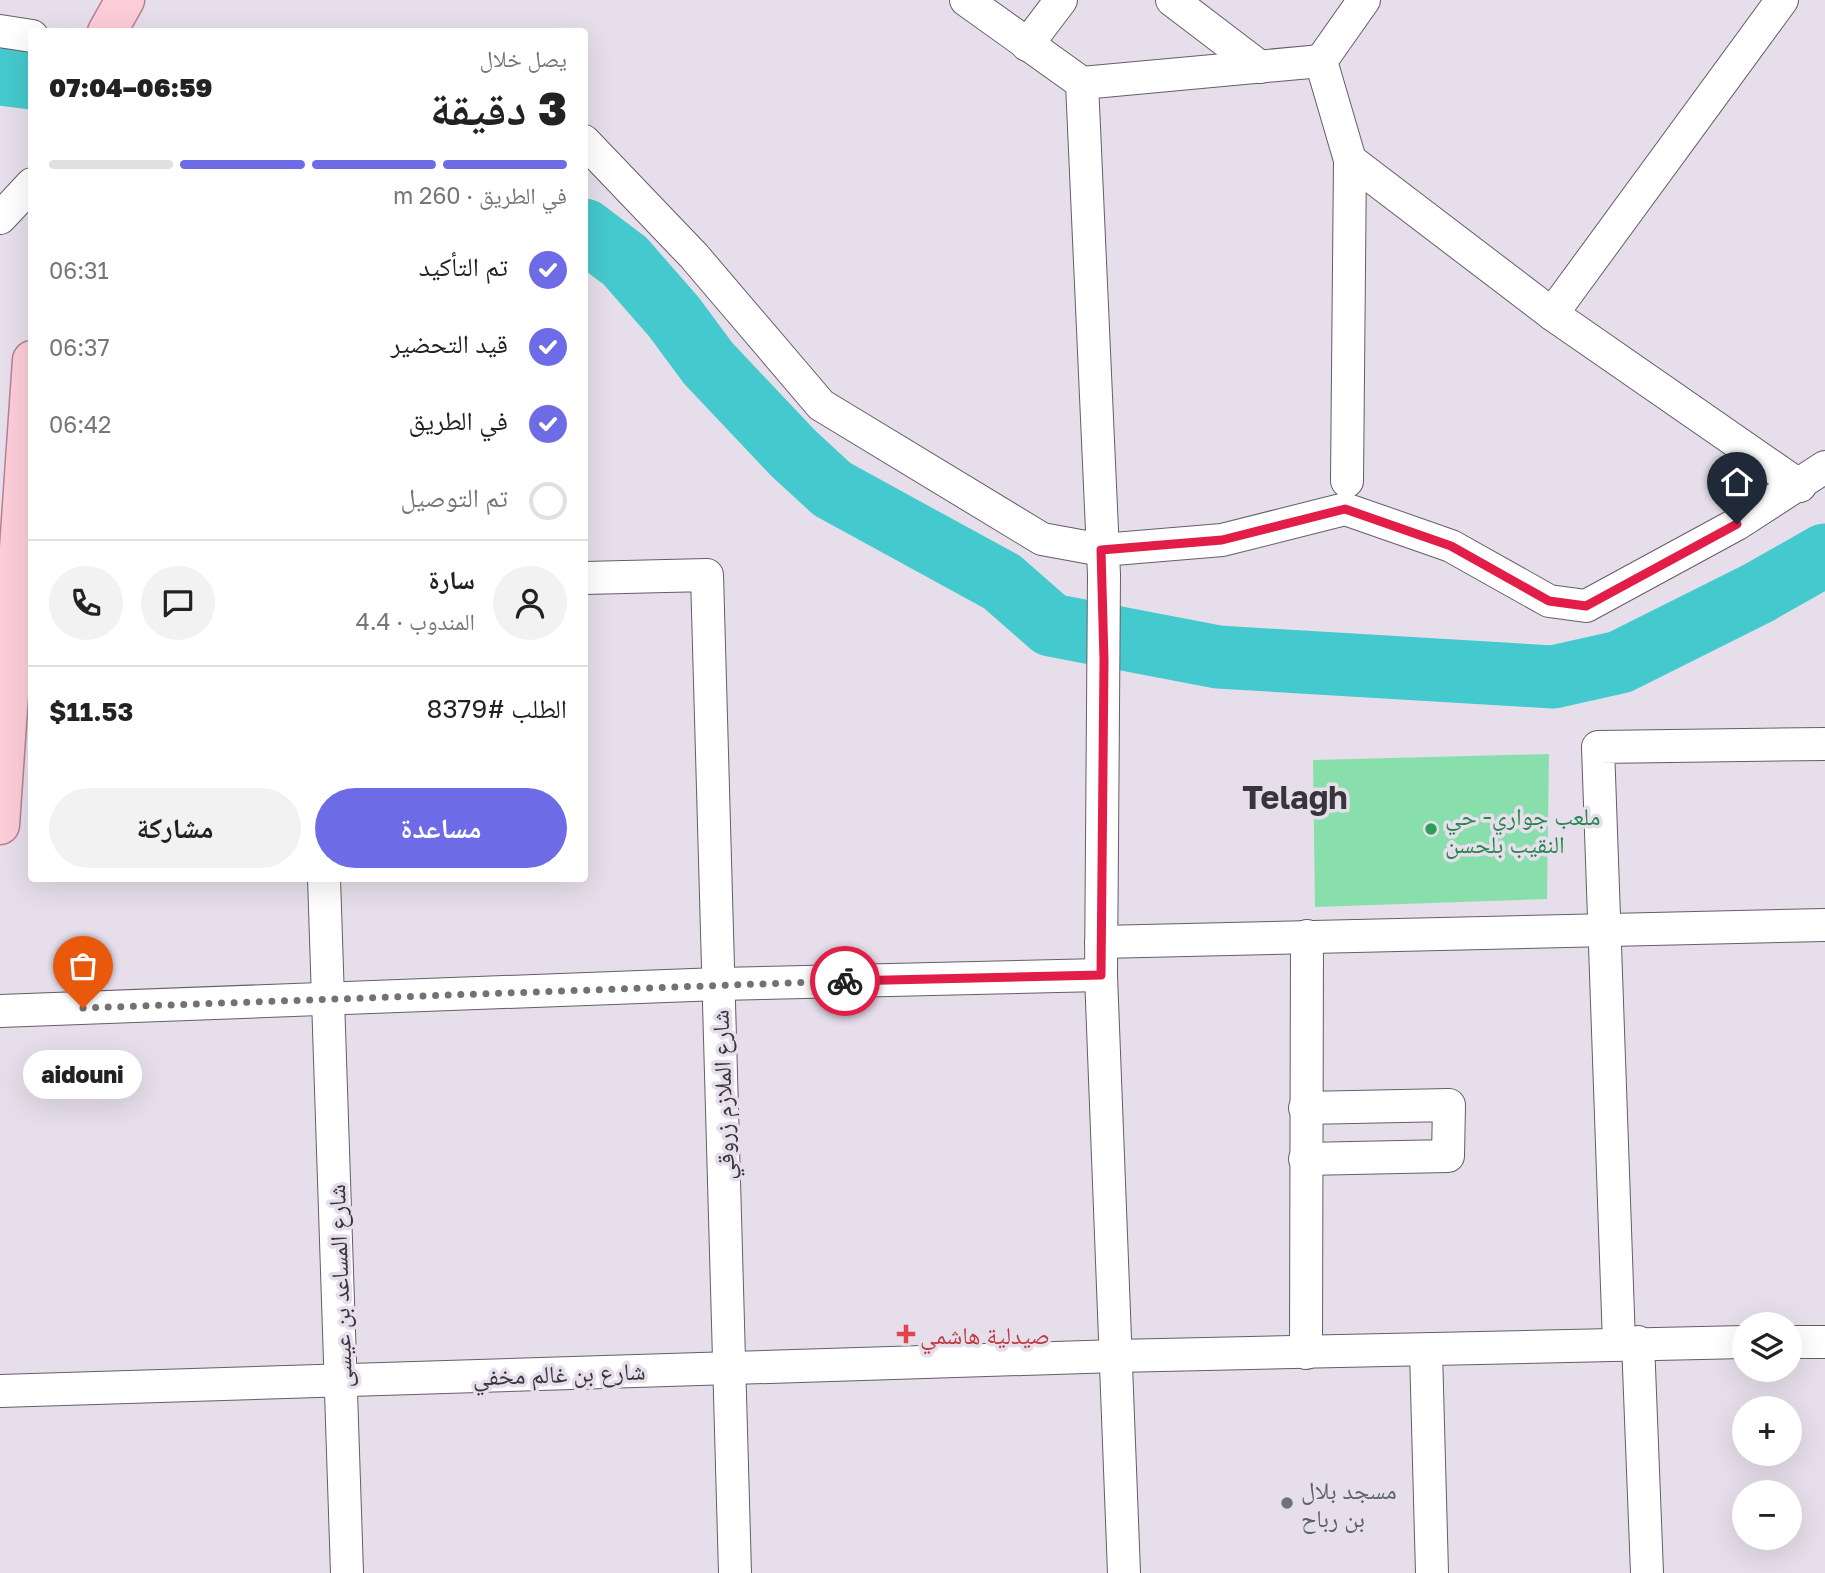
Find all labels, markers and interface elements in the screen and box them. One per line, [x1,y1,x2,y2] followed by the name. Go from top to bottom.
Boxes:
[480,44,567,72] text: يصل خلال
[49,72,212,103] text: 06:59–07:04
[430,80,567,135] text: 3 دقيقة
[393,181,567,209] text: في الطريق · 260 m
[419,251,508,282] text: تم التأكيد
[529,251,567,289] icon: check
[49,256,109,284] text: 06:31
[390,328,508,359] text: قيد التحضير
[529,328,567,366] icon: check
[49,333,110,361] text: 06:37
[409,405,508,436] text: في الطريق
[529,405,567,443] icon: check
[49,410,111,438] text: 06:42
[1707,452,1767,524] pin
[1718,463,1756,501] icon: home
[400,482,508,513] text: تم التوصيل
[428,564,475,595] text: سارة
[49,566,123,640] button: phone
[141,566,215,640] button: chat
[493,566,567,640] button: person
[356,607,475,635] text: المندوب · 4.4
[427,693,567,724] text: الطلب #8379
[49,696,133,727] text: $11.53
[1242,778,1348,816] district label: Telagh
[49,788,301,868] button: مشاركة
[315,788,567,868] button: مساعدة
[1445,801,1601,859] place label: ملعب جواري- حي النقيب بلحسن
[1423,821,1439,837] marker: ملعب جواري- حي النقيب بلحسن
[53,936,113,1008] pin
[810,946,880,1016] courier
[64,947,102,985] icon: bag
[826,962,864,1000] icon: bike
[705,1009,746,1181] street label: شارع الملازم زروقي
[24,1050,142,1099] callout: aidouni
[41,1060,124,1088] text: aidouni
[321,1184,359,1388] street label: شارع المساعد بن عيسى
[1732,1312,1802,1550] map controls
[1732,1312,1802,1382] button: layers
[920,1320,1050,1355] place label: صيدلية هاشمي
[898,1326,914,1342] marker: صيدلية هاشمي
[472,1355,646,1397] street label: شارع بن غالم مخفي
[1732,1396,1802,1466] button: +
[1301,1475,1397,1534] place label: مسجد بلال بن رباح
[1732,1480,1802,1550] button: −
[1279,1495,1295,1511] marker: مسجد بلال بن رباح

